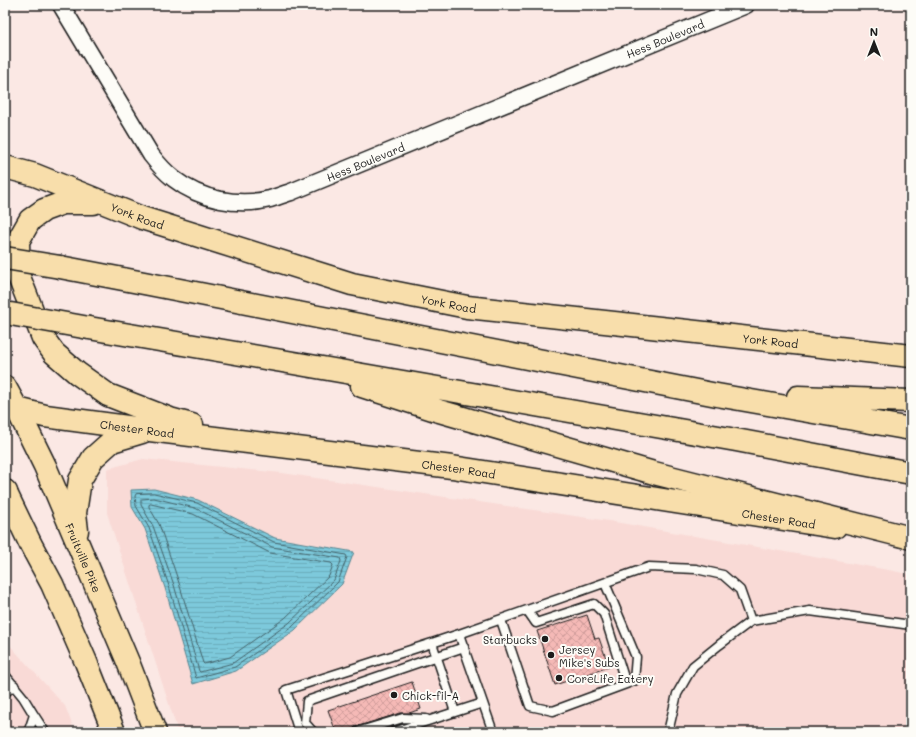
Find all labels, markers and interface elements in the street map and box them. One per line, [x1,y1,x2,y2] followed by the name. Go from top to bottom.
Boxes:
[624,16,706,61] street label: Hess Boulevard
[854,22,894,62] north arrow
[870,24,878,39] text: N
[324,139,407,184] street label: Hess Boulevard
[108,199,166,232] street label: York Road
[420,290,477,315] street label: York Road
[742,330,799,351] street label: York Road
[99,416,175,440] street label: Chester Road
[421,456,497,481] street label: Chester Road
[741,505,817,531] street label: Chester Road
[62,521,105,595] street label: Fruitville Pike
[483,632,537,647] place label: Starbucks
[540,634,550,644] marker: Starbucks
[559,642,620,670] place label: Jersey Mike's Subs
[546,650,556,660] marker: Jersey Mike's Subs
[567,671,654,686] place label: CoreLife Eatery
[554,673,564,683] marker: CoreLife Eatery
[402,688,459,703] place label: Chick-fil-A
[389,690,399,700] marker: Chick-fil-A

